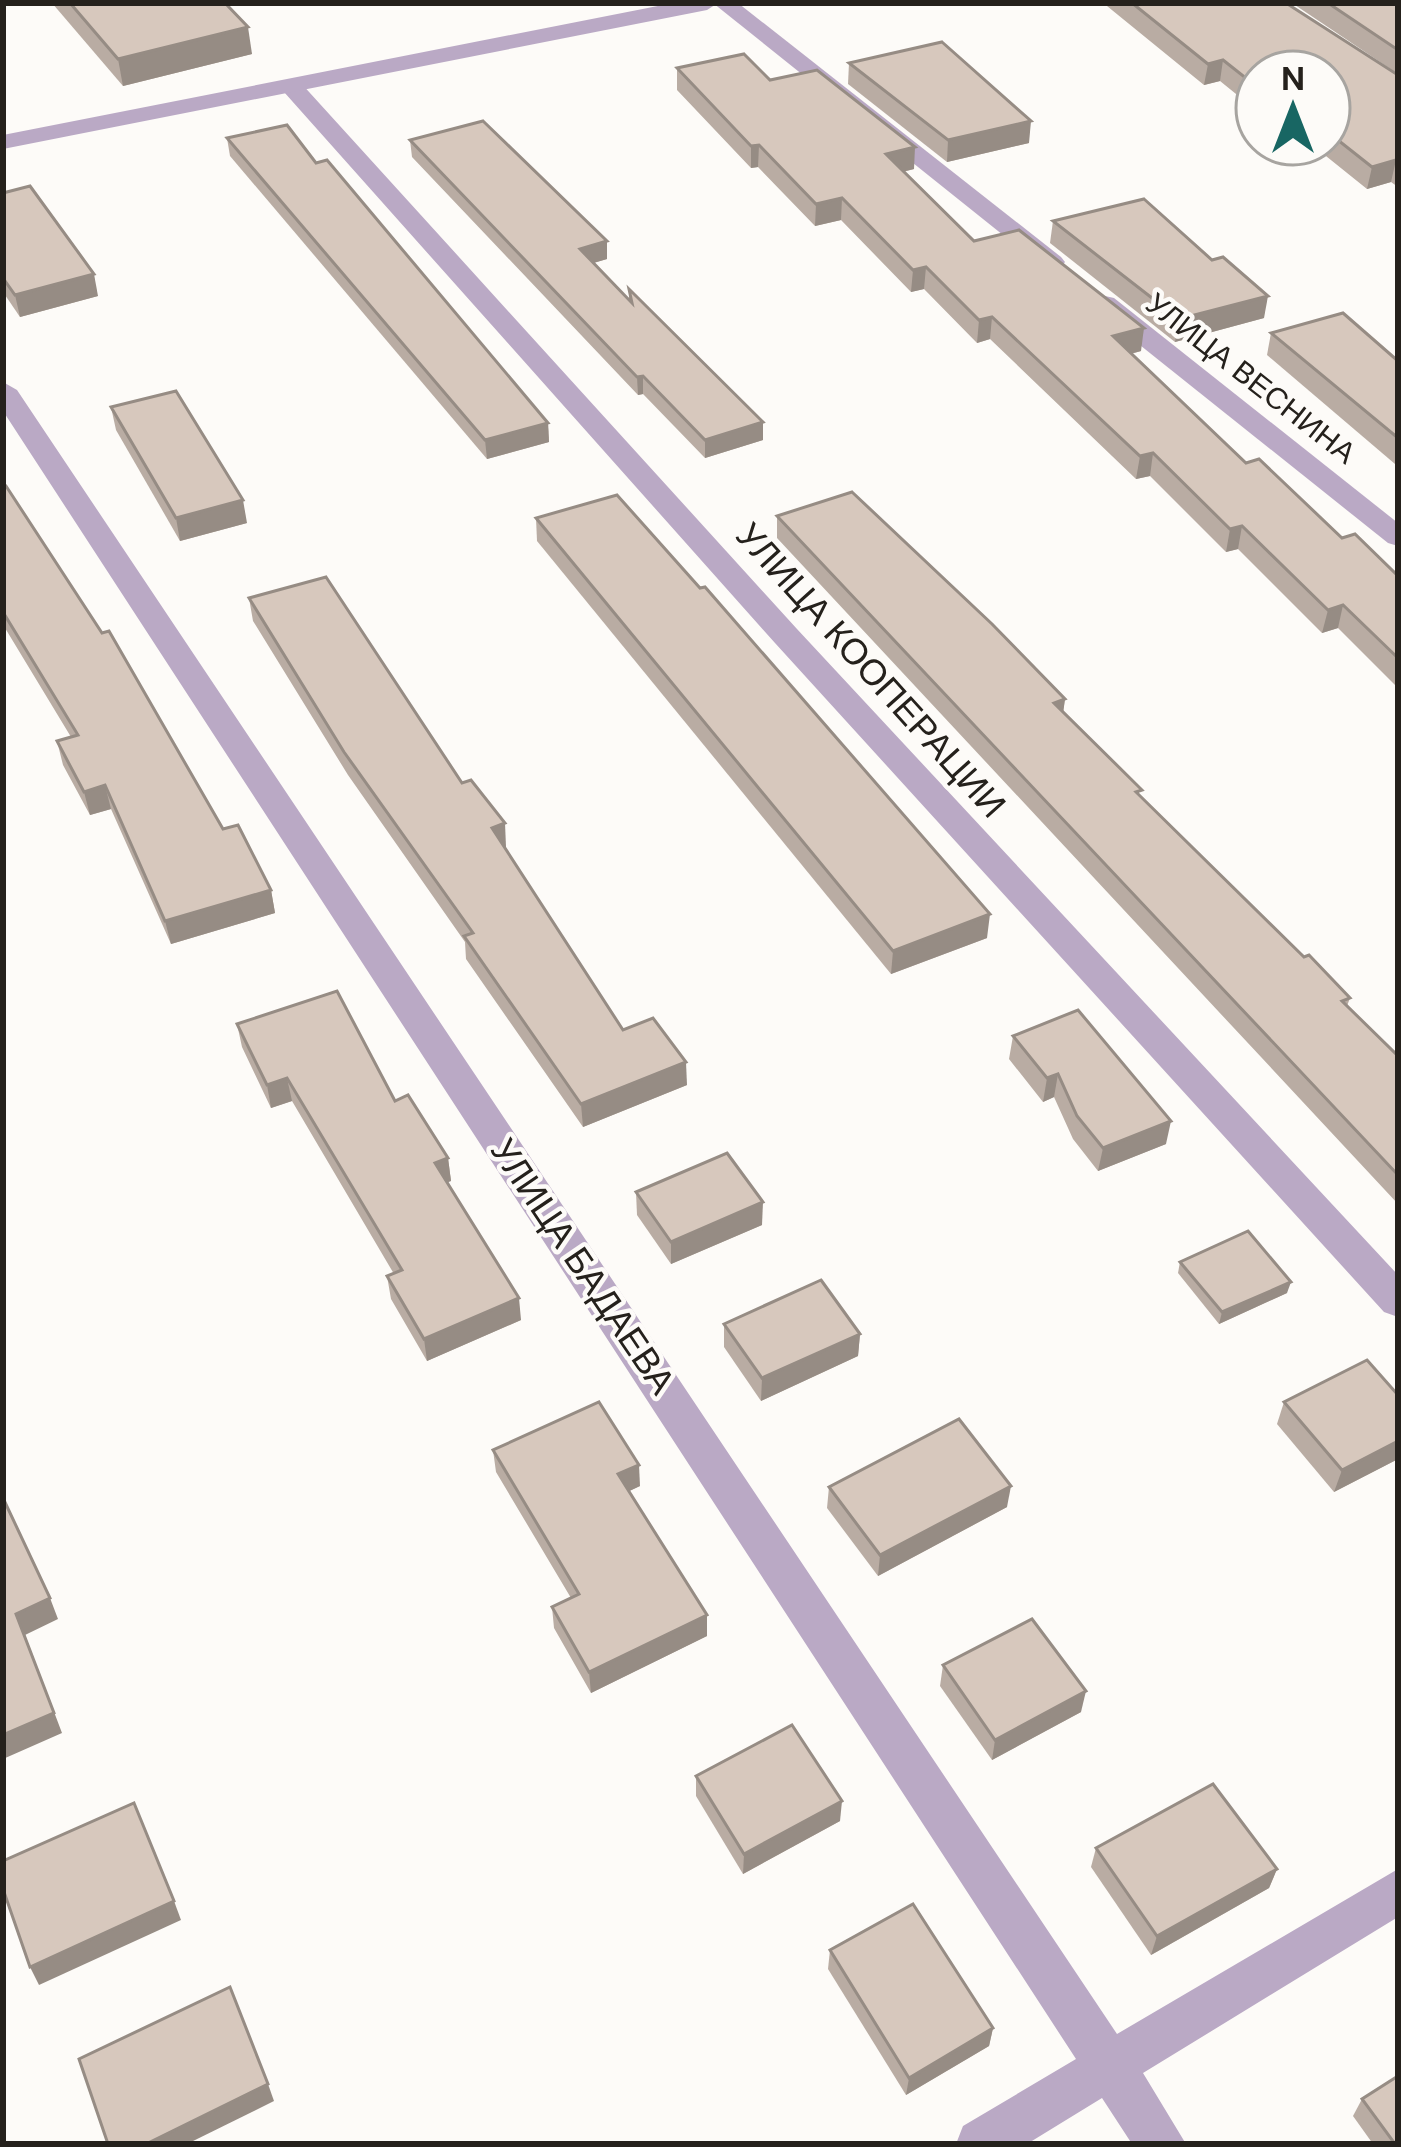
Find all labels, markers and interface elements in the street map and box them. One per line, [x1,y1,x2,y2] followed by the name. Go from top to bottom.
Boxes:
[1233,48,1353,168] north arrow
[1281,57,1305,100] text: N
[1138,284,1364,472] street label: УЛИЦА ВЕСНИНА
[726,512,1016,828] street label: УЛИЦА КООПЕРАЦИИ
[480,1129,686,1403] street label: УЛИЦА БАДАЕВА

